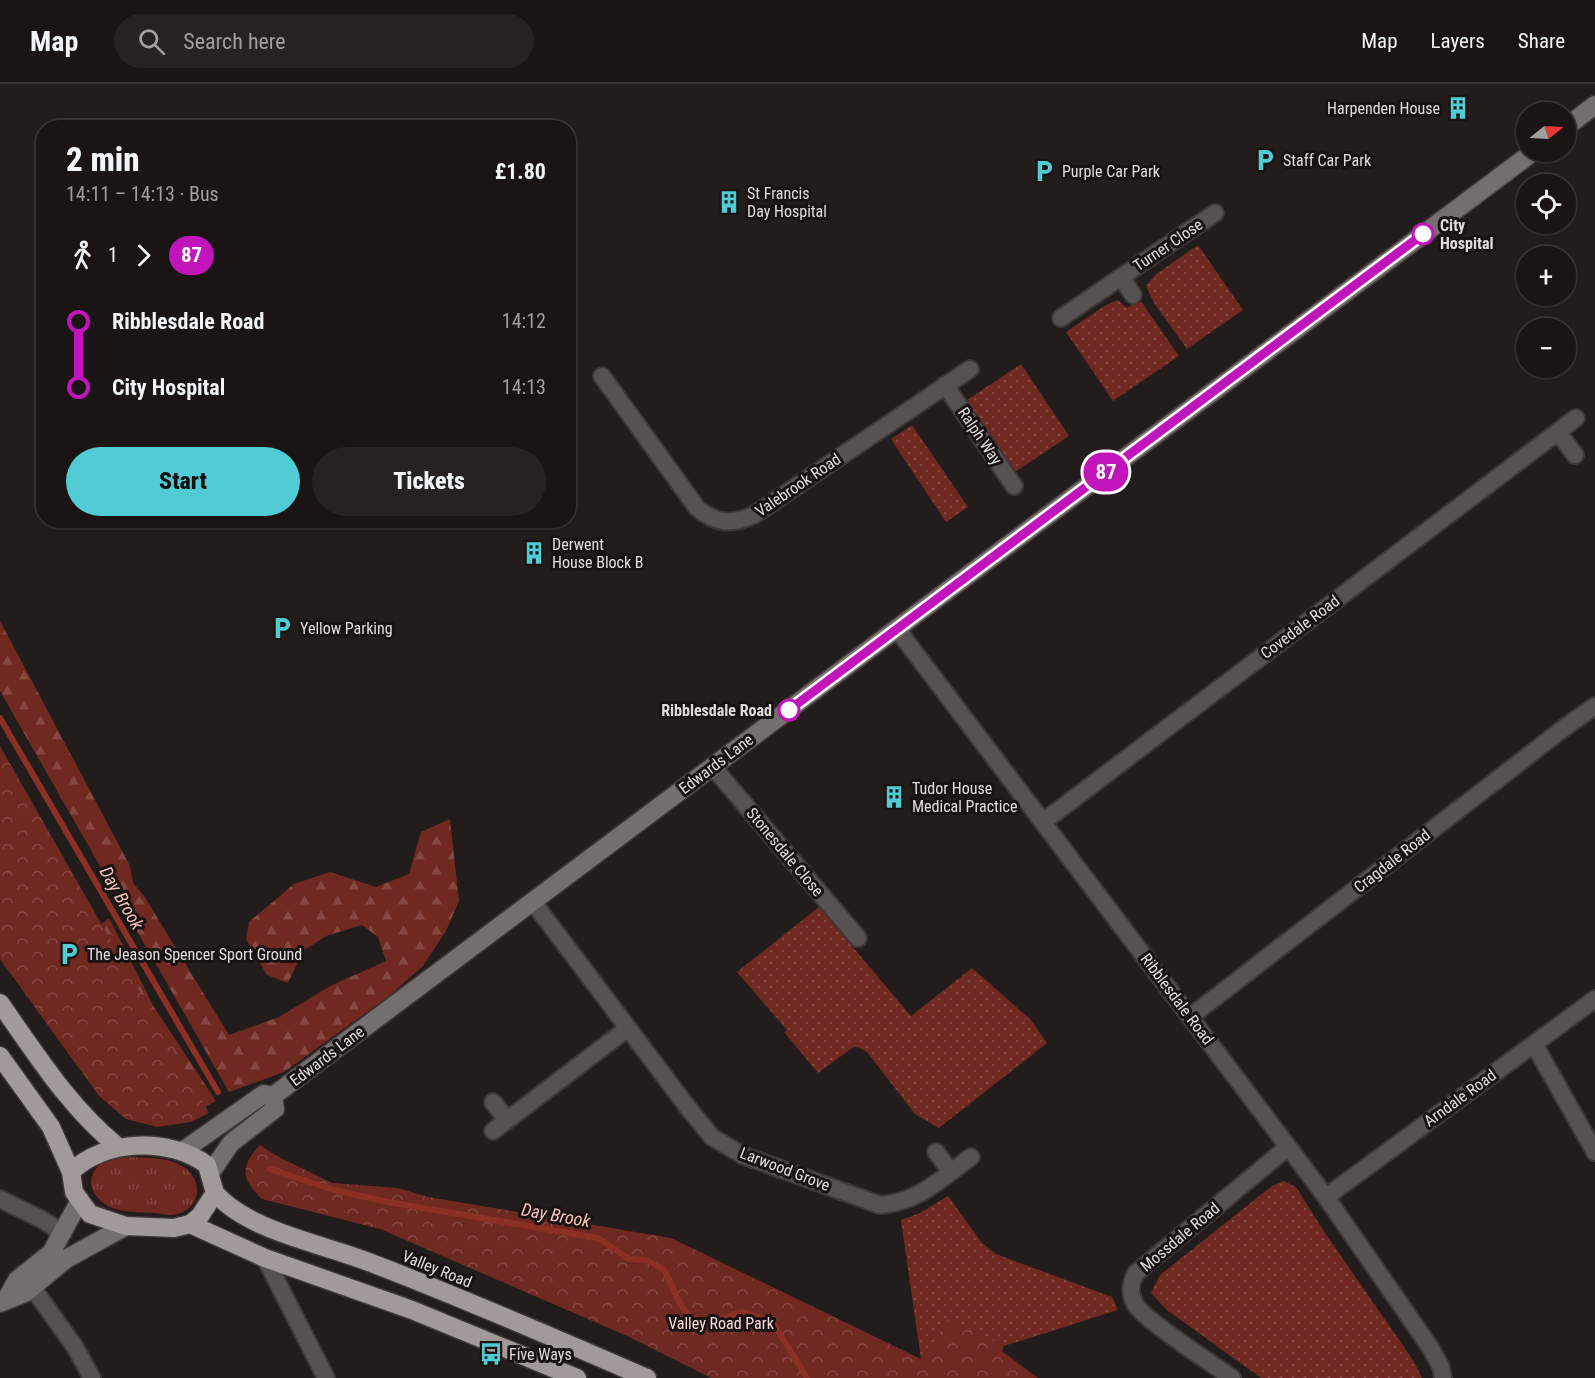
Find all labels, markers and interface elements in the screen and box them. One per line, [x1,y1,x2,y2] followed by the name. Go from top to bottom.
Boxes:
[114,14,534,68] search box
[30,25,78,58] text: Map
[135,25,168,58] icon: search
[183,29,286,54] text: Search here
[1361,29,1398,53] text: Map
[1431,29,1485,53] text: Layers
[1518,29,1565,53] text: Share
[1445,95,1471,121] building icon: Harpenden House
[1327,99,1440,118] place label: Harpenden House
[1516,102,1576,162] north arrow
[1516,102,1576,378] map controls
[66,140,140,179] text: 2 min
[1252,147,1278,173] parking icon: Staff Car Park
[1283,151,1372,170] place label: Staff Car Park
[1031,158,1057,184] parking icon: Purple Car Park
[495,159,546,184] text: £1.80
[1062,162,1161,181] place label: Purple Car Park
[1516,174,1576,234] button: locate
[66,182,219,206] text: 14:11 – 14:13 · Bus
[747,184,827,221] place label: St Francis Day Hospital
[716,189,742,215] building icon: St Francis Day Hospital
[1130,215,1206,275] street label: Turner Close
[1440,216,1493,253] place label: City Hospital
[1412,223,1434,245] marker: City Hospital
[66,239,99,272] icon: walk
[127,239,160,272] icon: forward
[108,243,118,267] text: 1
[181,243,202,267] text: 87
[1516,246,1576,306] button: +
[112,309,264,334] text: Ribblesdale Road
[502,309,546,333] text: 14:12
[1516,318,1576,378] button: −
[112,375,225,400] text: City Hospital
[502,375,546,399] text: 14:13
[954,404,1006,469] street label: Ralph Way
[66,447,300,516] button: Start
[312,447,546,516] button: Tickets
[752,449,844,521] street label: Valebrook Road
[1079,452,1133,492] line badge: 87
[1095,460,1117,484] text: 87
[552,535,644,572] place label: Derwent House Block B
[521,540,547,566] building icon: Derwent House Block B
[1257,591,1343,663] street label: Covedale Road
[269,615,295,641] parking icon: Yellow Parking
[300,619,393,638] place label: Yellow Parking
[778,699,800,721] marker: Ribblesdale Road
[661,701,772,720] place label: Ribblesdale Road
[675,730,757,798] street label: Edwards Lane
[912,779,1017,816] place label: Tudor House Medical Practice
[881,784,907,810] building icon: Tudor House Medical Practice
[743,804,827,900] street label: Stonesdale Close
[1350,825,1434,897] street label: Cragdale Road
[95,863,149,934] water label: Day Brook
[56,941,82,967] parking icon: The Jeason Spencer Sport Ground
[87,945,302,964] place label: The Jeason Spencer Sport Ground
[1137,950,1217,1048] street label: Ribblesdale Road
[286,1022,368,1090] street label: Edwards Lane
[1420,1066,1500,1130] street label: Arndale Road
[737,1143,833,1195] street label: Larwood Grove
[1137,1198,1223,1276] street label: Mossdale Road
[520,1199,593,1232] water label: Day Brook
[399,1246,475,1292] street label: Valley Road
[668,1314,775,1333] park label: Valley Road Park
[478,1341,504,1367] bus stop icon: Five Ways
[509,1345,572,1364] place label: Five Ways

